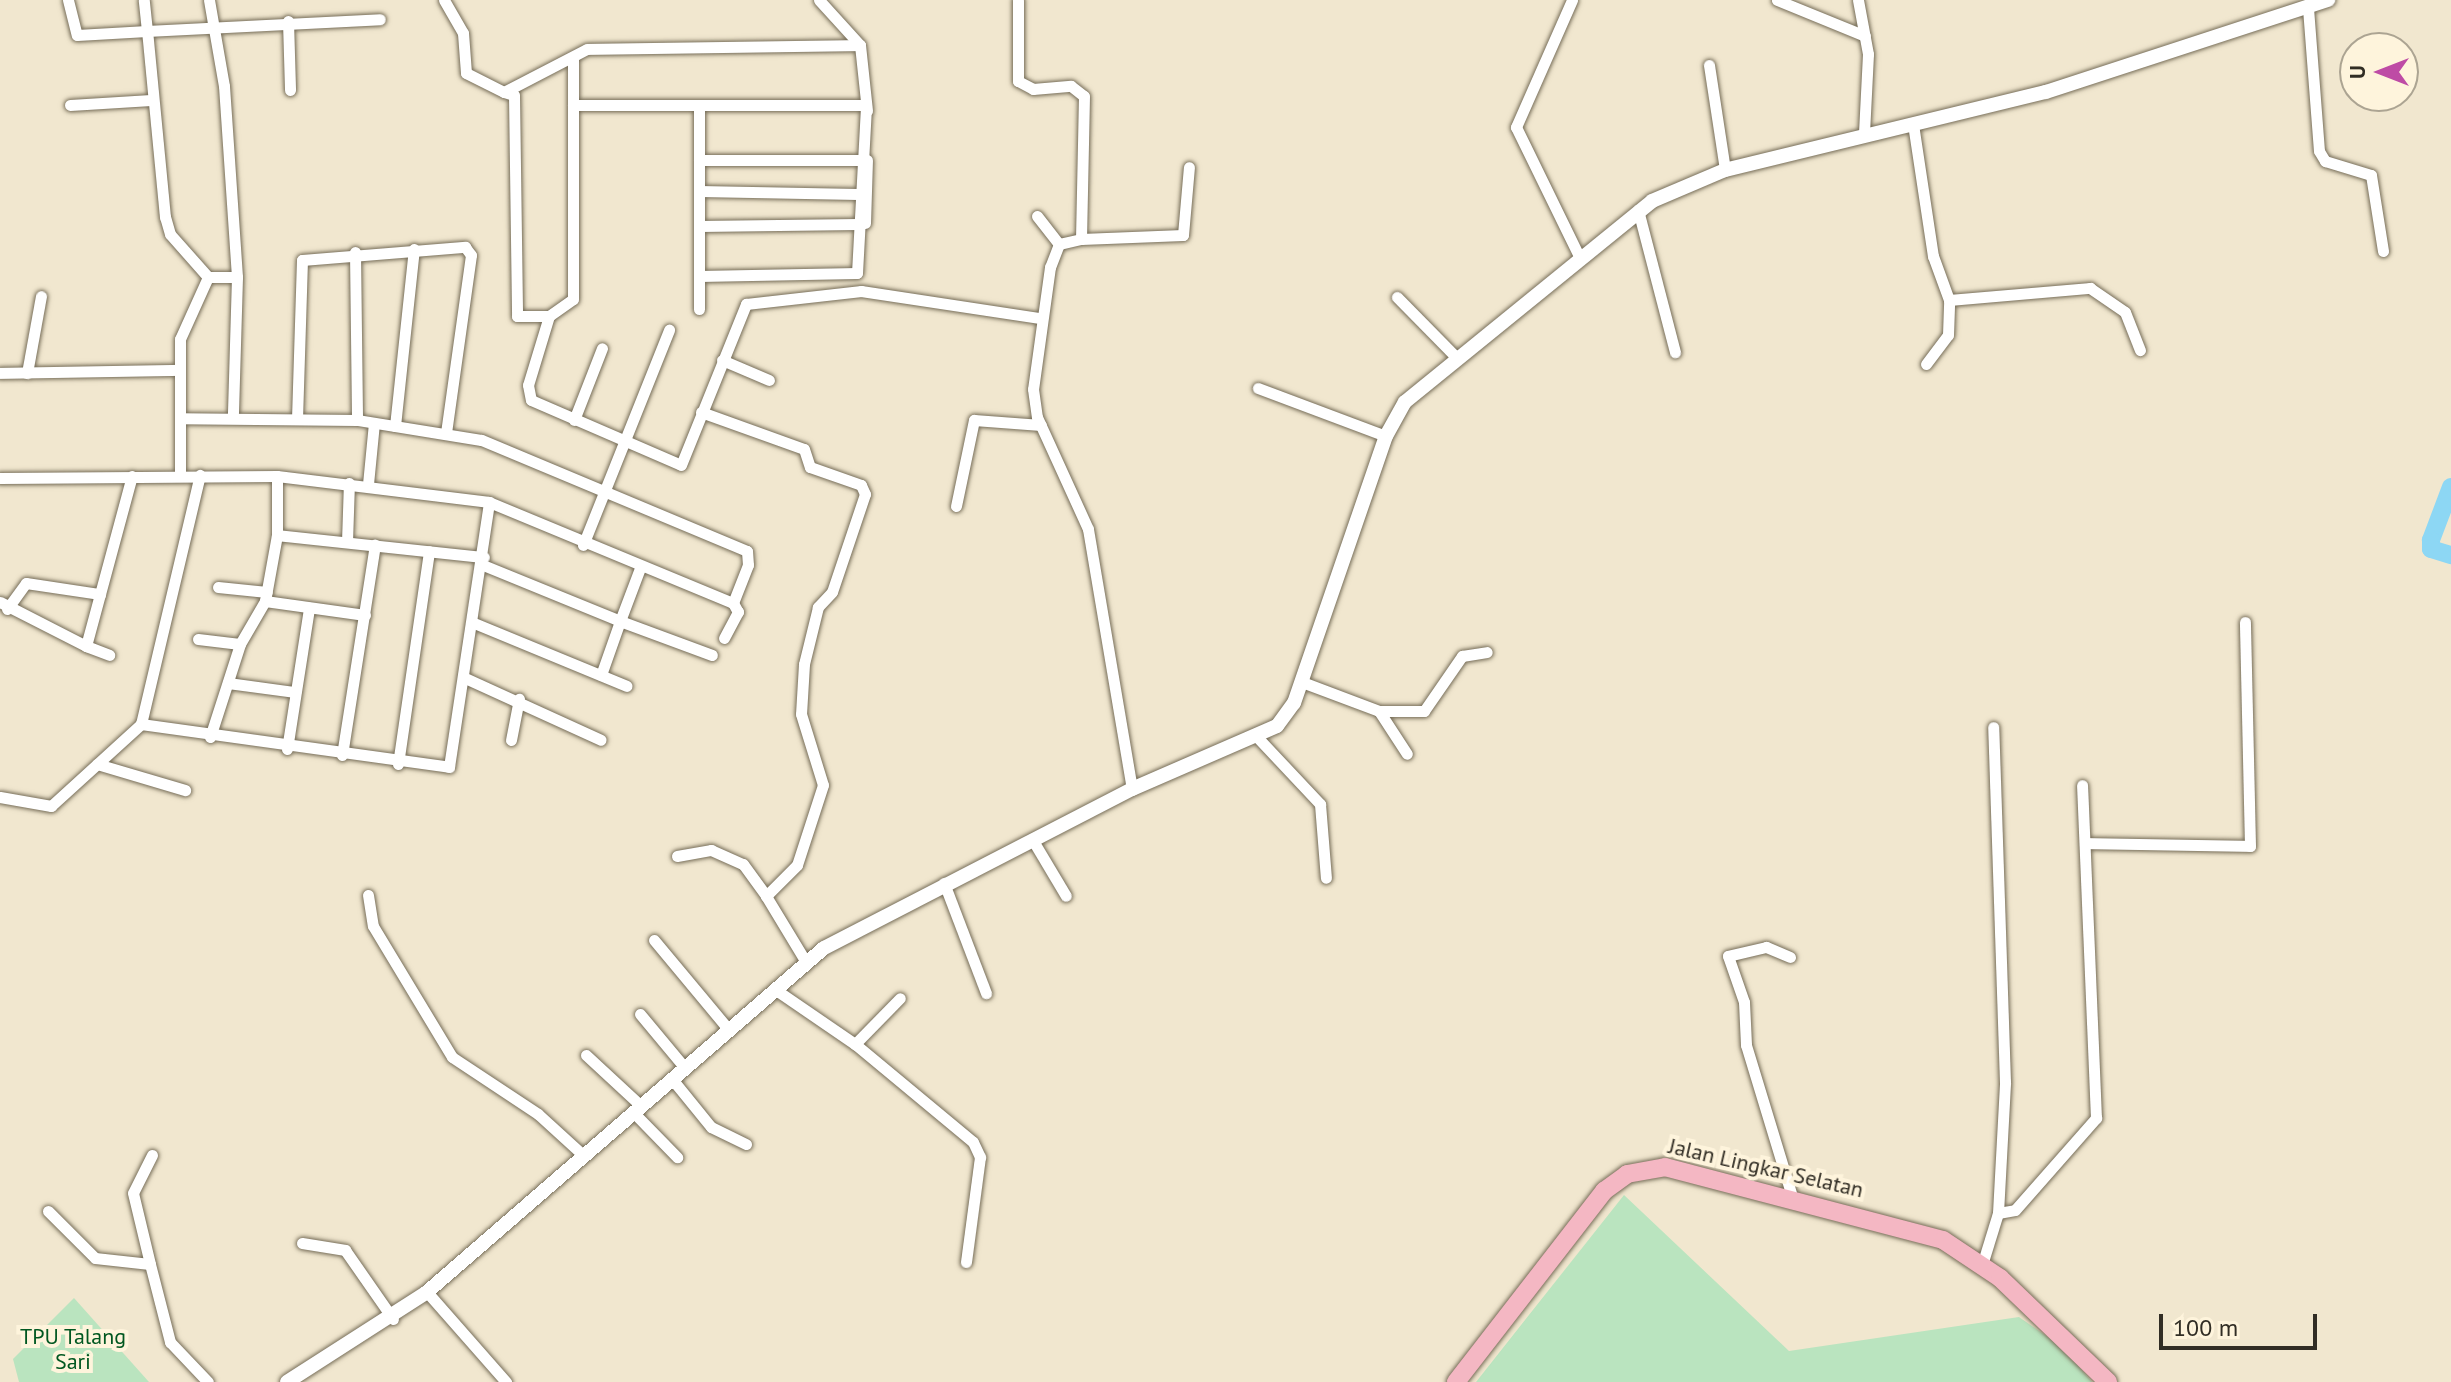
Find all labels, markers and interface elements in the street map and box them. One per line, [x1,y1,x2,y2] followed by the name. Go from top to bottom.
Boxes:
[2339,32,2419,112] north arrow
[2343,65,2371,79] text: U
[1666,1133,1866,1203] street label: Jalan Lingkar Selatan
[2163,1298,2321,1348] scale bar
[2173,1312,2238,1343] text: 100 m
[20,1323,126,1374] park label: TPU Talang Sari

